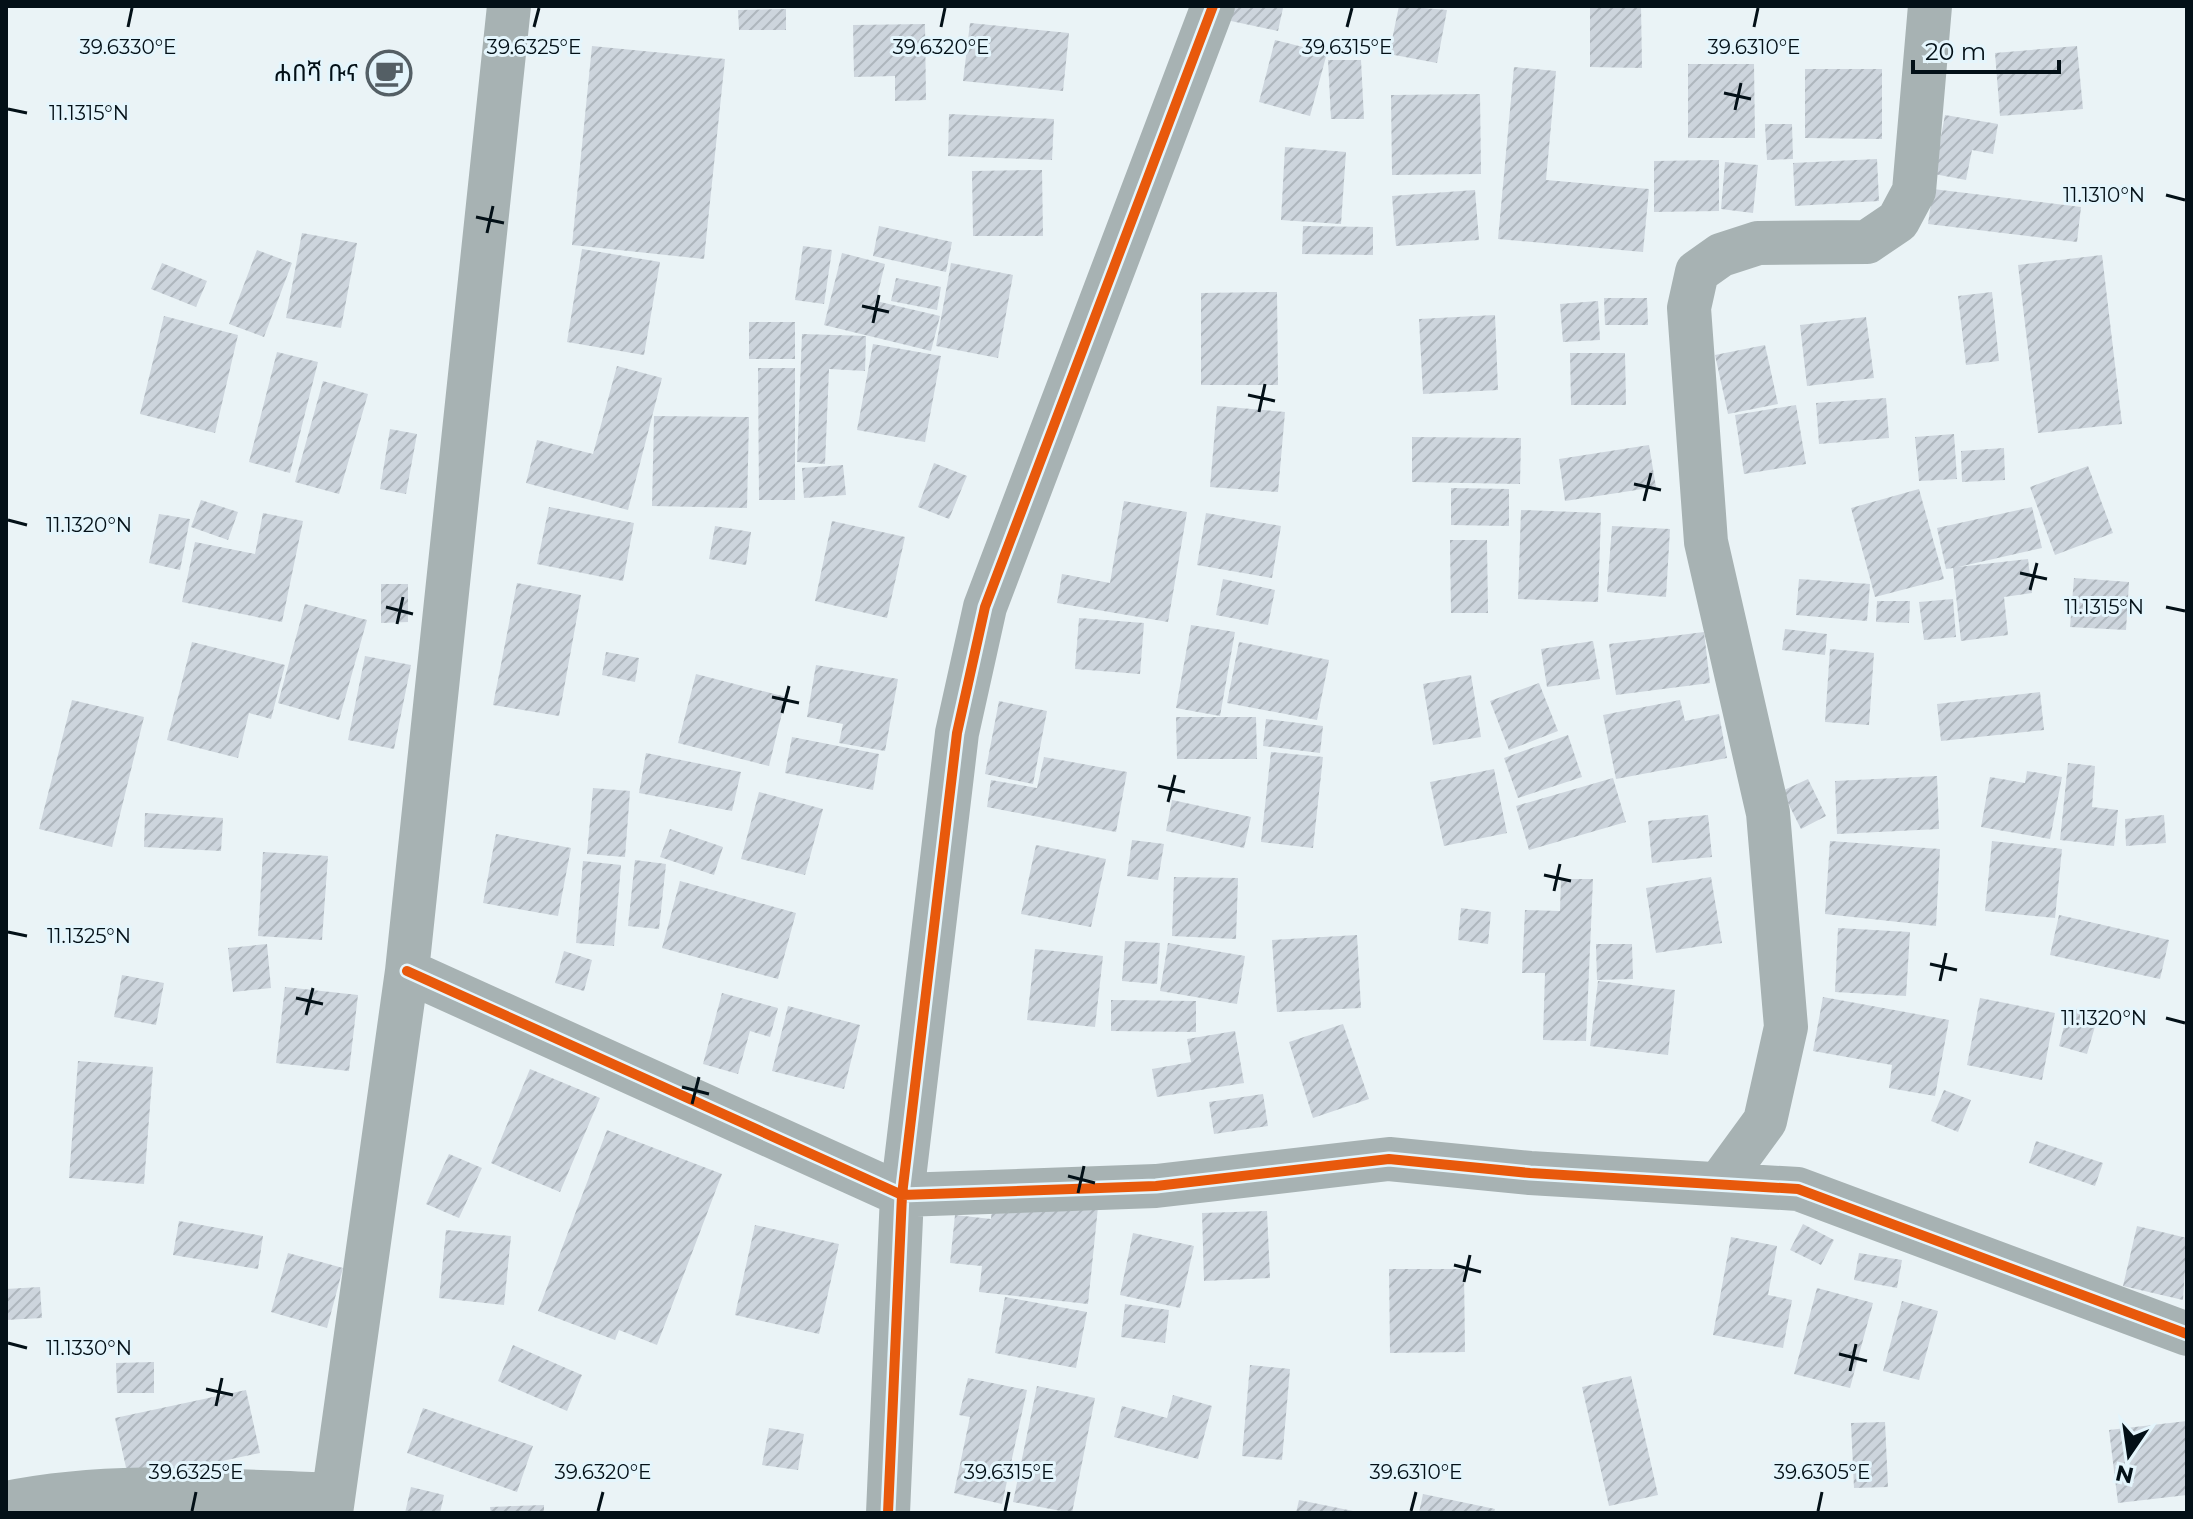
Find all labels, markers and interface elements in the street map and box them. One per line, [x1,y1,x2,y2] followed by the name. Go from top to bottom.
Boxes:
[1913,24,2059,74] scale bar
[80,35,176,59] text: 39.6330°E
[487,35,581,59] text: 39.6325°E
[893,35,989,59] text: 39.6320°E
[1302,35,1392,59] text: 39.6315°E
[1708,35,1800,59] text: 39.6310°E
[1925,37,1986,66] text: 20 m
[365,49,413,97] cafe icon: ሐበሻ ቡና
[274,58,358,87] place label: ሐበሻ ቡና
[49,101,129,125] text: 11.1315°N
[2063,183,2145,207] text: 11.1310°N
[46,513,132,537] text: 11.1320°N
[2064,595,2144,619] text: 11.1315°N
[47,924,131,948] text: 11.1325°N
[2061,1006,2147,1030] text: 11.1320°N
[46,1336,132,1360] text: 11.1330°N
[2089,1415,2169,1495] north arrow
[2113,1459,2136,1489] text: N
[149,1460,243,1484] text: 39.6325°E
[555,1460,651,1484] text: 39.6320°E
[964,1460,1054,1484] text: 39.6315°E
[1370,1460,1462,1484] text: 39.6310°E
[1774,1460,1870,1484] text: 39.6305°E

